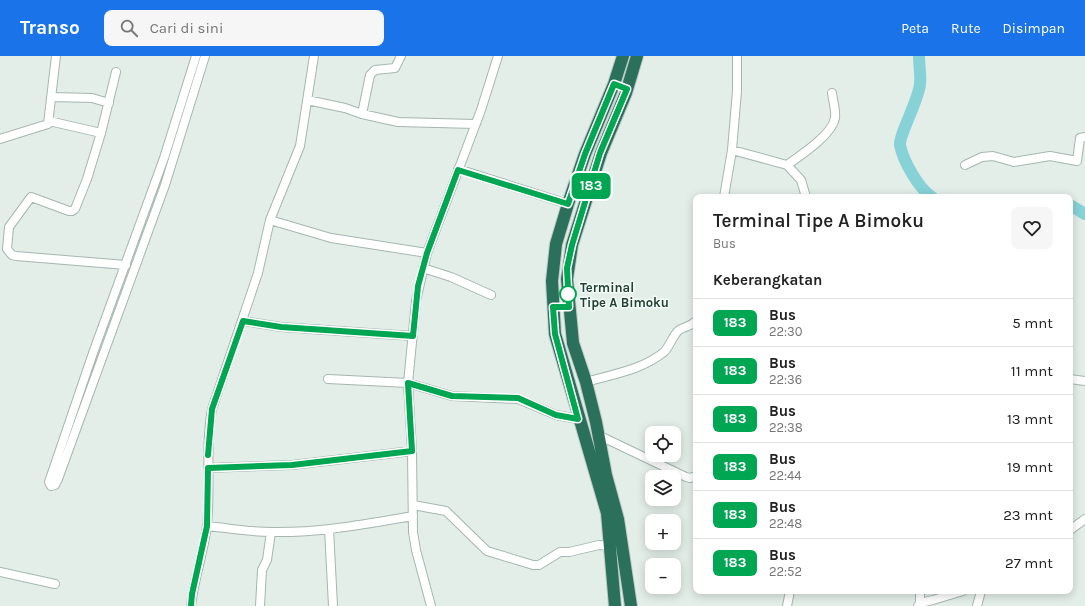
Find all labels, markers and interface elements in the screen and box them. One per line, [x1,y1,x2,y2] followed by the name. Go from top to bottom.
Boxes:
[104,10,384,46] search box
[20,17,80,39] text: Transo
[118,17,140,39] icon: search
[150,19,223,37] text: Cari di sini
[901,20,929,37] text: Peta
[951,20,981,37] text: Rute
[1003,20,1065,37] text: Disimpan
[568,173,614,199] line badge: 183
[580,177,602,194] text: 183
[1011,207,1053,249] button: heart
[713,210,924,232] text: Terminal Tipe A Bimoku
[713,236,736,251] text: Bus
[713,271,822,289] text: Keberangkatan
[580,280,669,310] place label: Terminal Tipe A Bimoku
[559,285,577,303] marker: Terminal Tipe A Bimoku
[769,306,796,324] text: Bus
[724,314,746,331] text: 183
[1012,314,1053,332] text: 5 mnt
[769,324,802,339] text: 22:30
[769,354,796,372] text: Bus
[724,362,746,379] text: 183
[1011,362,1053,380] text: 11 mnt
[769,372,802,387] text: 22:36
[769,402,796,420] text: Bus
[724,410,746,427] text: 183
[1007,410,1053,428] text: 13 mnt
[769,420,803,435] text: 22:38
[645,426,681,594] map controls
[645,426,681,462] button: locate
[769,450,796,468] text: Bus
[724,458,746,475] text: 183
[1007,458,1053,476] text: 19 mnt
[769,468,802,483] text: 22:44
[645,470,681,506] button: layers
[769,498,796,516] text: Bus
[724,506,746,523] text: 183
[1003,506,1053,524] text: 23 mnt
[645,514,681,550] button: +
[769,516,802,531] text: 22:48
[769,546,796,564] text: Bus
[724,554,746,571] text: 183
[1005,554,1053,572] text: 27 mnt
[645,558,681,594] button: −
[769,564,802,579] text: 22:52

